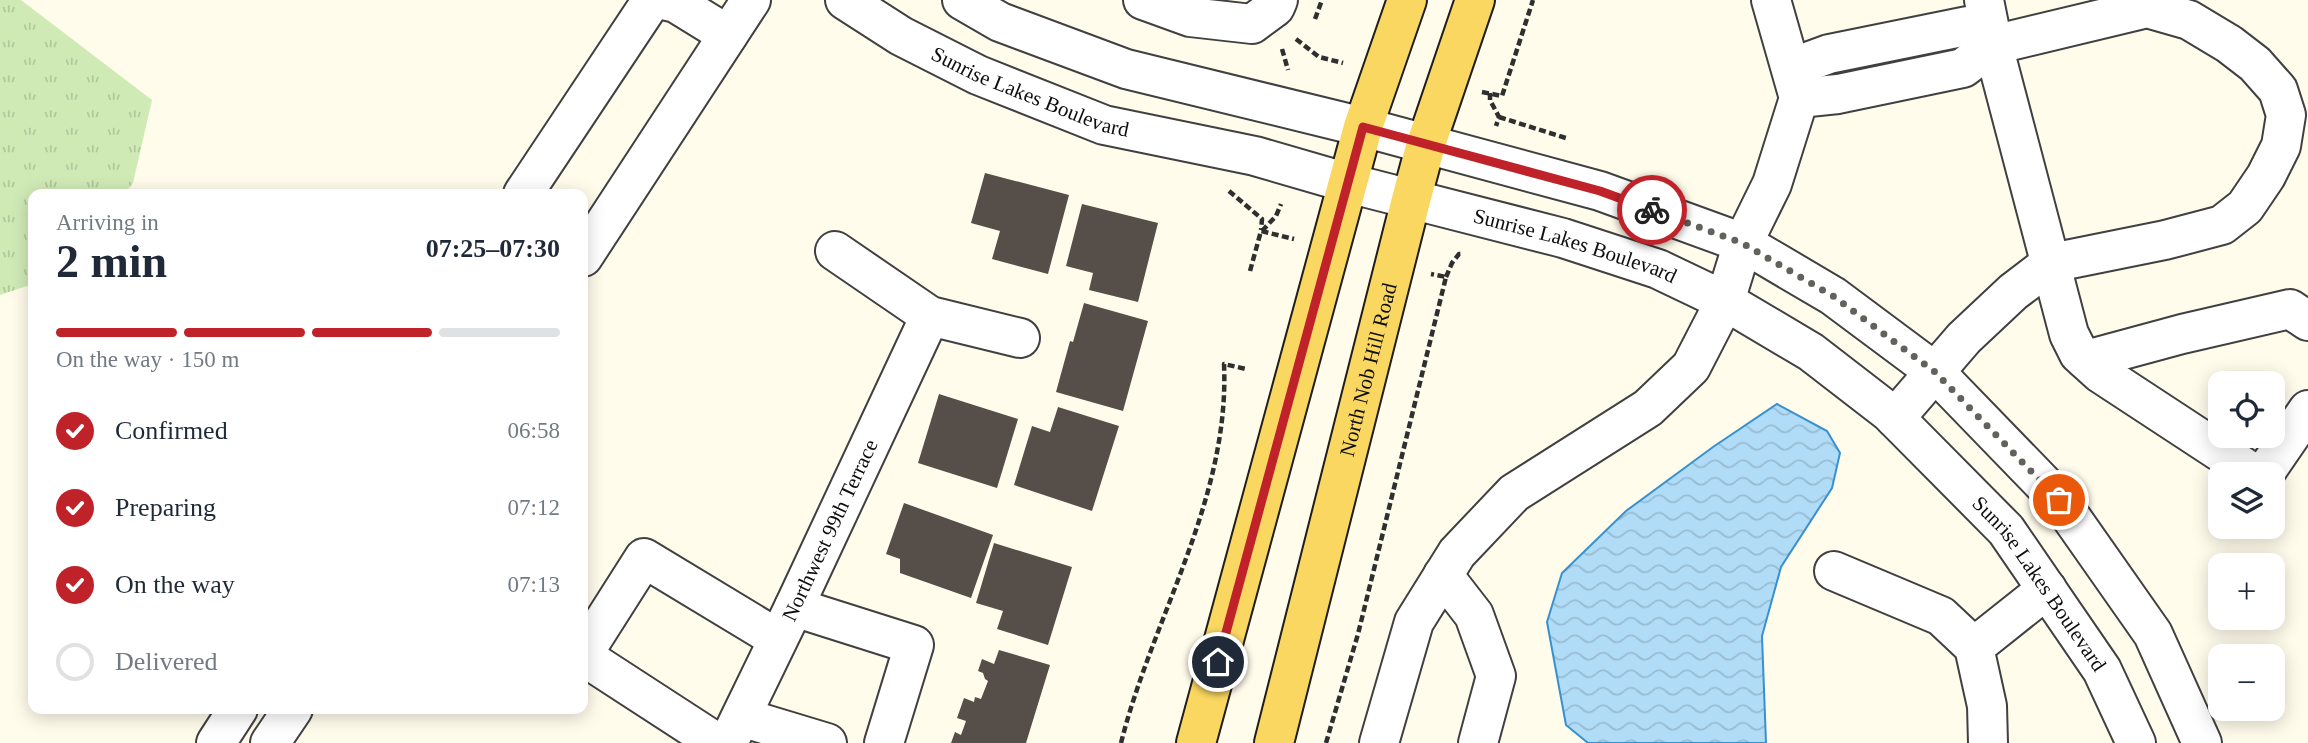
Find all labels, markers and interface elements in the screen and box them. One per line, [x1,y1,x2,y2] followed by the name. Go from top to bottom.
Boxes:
[928,41,1132,142] street label: Sunrise Lakes Boulevard
[1617,175,1687,245] courier
[1633,191,1671,229] icon: bike
[1471,204,1681,288] street label: Sunrise Lakes Boulevard
[56,210,159,235] text: Arriving in
[426,234,560,263] text: 07:25–07:30
[56,236,167,287] text: 2 min
[1335,280,1402,459] street label: North Nob Hill Road
[56,347,239,372] text: On the way · 150 m
[2208,371,2285,721] map controls
[2208,371,2285,448] button: locate
[56,412,94,450] icon: check
[115,416,228,445] text: Confirmed
[508,418,560,443] text: 06:58
[777,436,883,625] street label: Northwest 99th Terrace
[2208,462,2285,539] button: layers
[2029,470,2089,530] pin
[2040,481,2078,519] icon: bag
[56,489,94,527] icon: check
[1967,491,2111,676] street label: Sunrise Lakes Boulevard
[115,493,216,522] text: Preparing
[508,495,560,520] text: 07:12
[2208,553,2285,630] button: +
[56,566,94,604] icon: check
[115,570,235,599] text: On the way
[508,572,560,597] text: 07:13
[1188,632,1248,692] pin
[1199,643,1237,681] icon: home
[2208,644,2285,721] button: −
[115,647,218,676] text: Delivered

